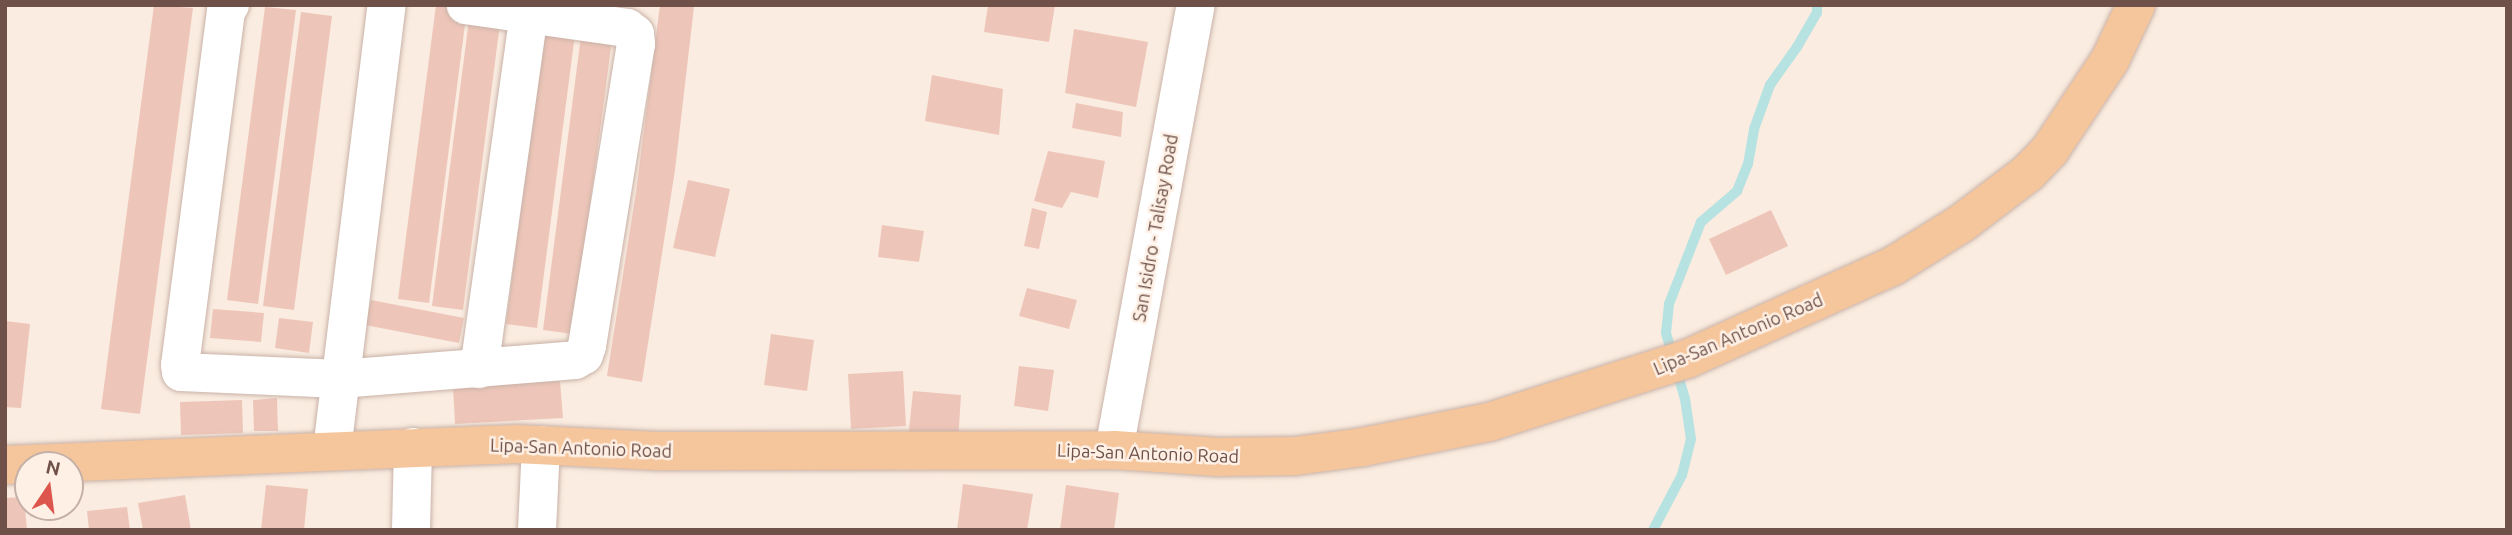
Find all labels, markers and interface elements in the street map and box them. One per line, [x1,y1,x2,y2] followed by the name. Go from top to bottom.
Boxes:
[1128,132,1182,324] street label: San Isidro - Talisay Road
[1650,289,1826,379] street label: Lipa-San Antonio Road
[490,434,672,462] street label: Lipa-San Antonio Road
[1057,439,1239,467] street label: Lipa-San Antonio Road
[14,451,84,521] north arrow
[44,455,63,480] text: N

